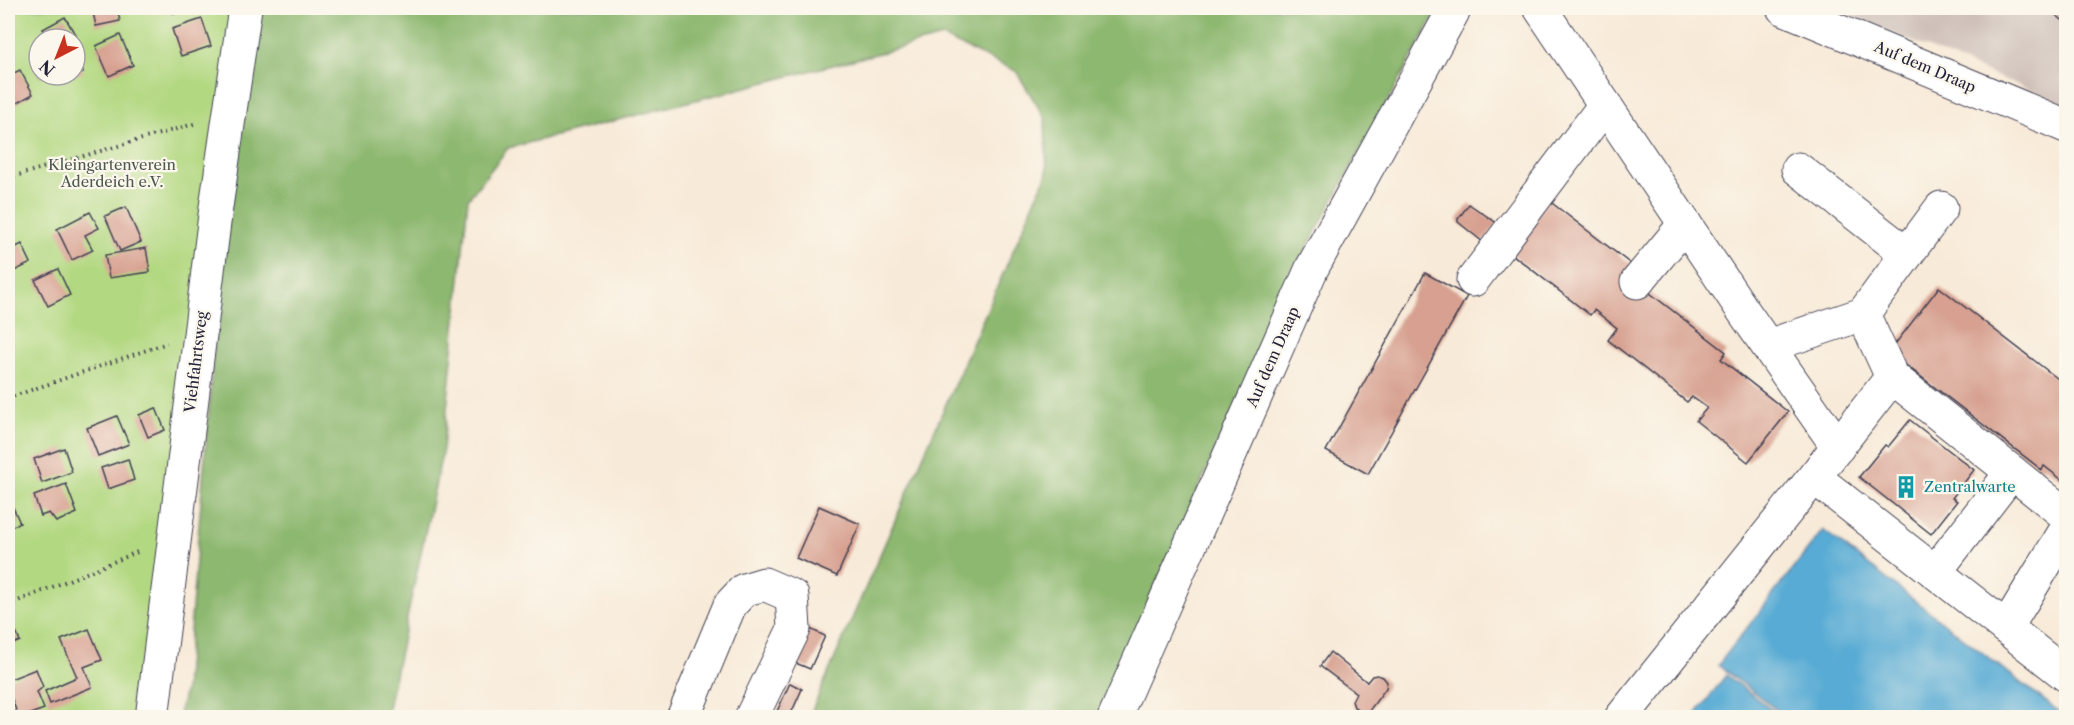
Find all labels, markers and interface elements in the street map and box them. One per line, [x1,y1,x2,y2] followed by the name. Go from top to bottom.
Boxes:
[27,27,87,87] north arrow
[1871,36,1979,96] street label: Auf dem Draap
[35,56,59,80] text: N
[48,155,177,191] park label: Kleingartenverein Aderdeich e.V.
[1241,303,1303,411] street label: Auf dem Draap
[180,310,211,415] street label: Viehfahrtsweg
[1893,474,1919,500] building icon: Zentralwarte
[1924,477,2016,496] place label: Zentralwarte

